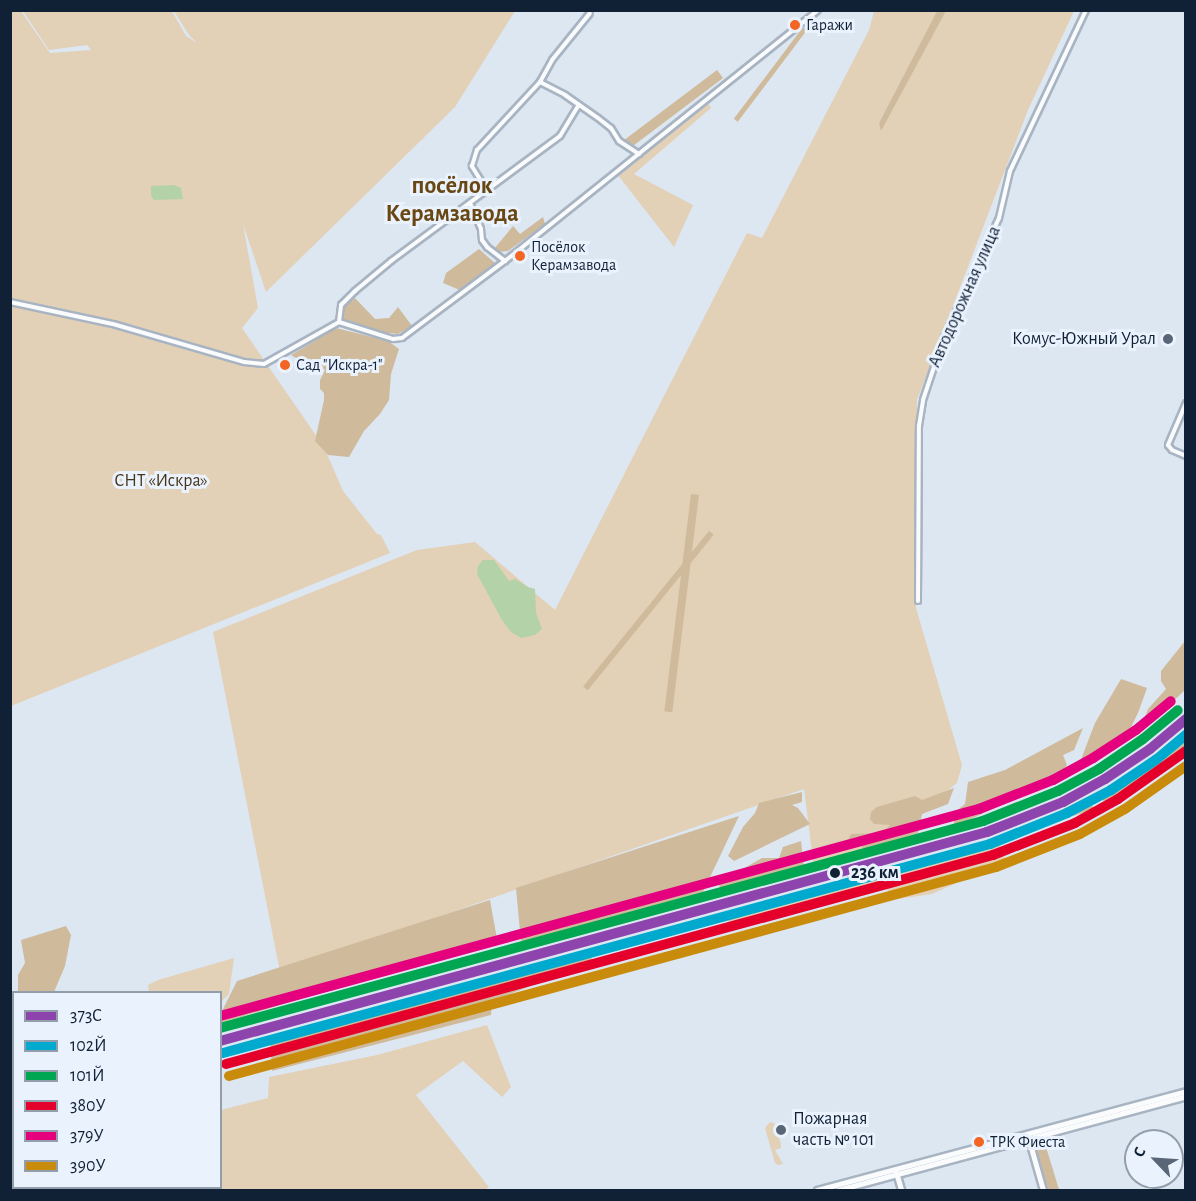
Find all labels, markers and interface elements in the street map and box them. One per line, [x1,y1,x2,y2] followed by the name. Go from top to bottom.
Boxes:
[806,15,853,35] place label: Гаражи
[789,19,801,31] marker: Гаражи
[385,173,519,229] district label: посёлок Керамзавода
[924,223,1006,371] street label: Автодорожная улица
[531,237,616,275] place label: Посёлок Керамзавода
[514,250,526,262] marker: Посёлок Керамзавода
[1012,328,1156,350] place label: Комус-Южный Урал
[1161,332,1175,346] marker: Комус-Южный Урал
[296,355,383,375] place label: Сад "Искра-1"
[279,359,291,371] marker: Сад "Искра-1"
[114,470,208,492] park label: СНТ «Искра»
[824,862,846,884] marker: 236 км
[851,862,899,884] place label: 236 км
[12,991,222,1189] legend
[70,1007,102,1025] text: 373C
[70,1037,107,1055] text: 102Й
[70,1067,105,1085] text: 101Й
[70,1097,106,1115] text: 380У
[793,1109,875,1152] place label: Пожарная часть № 101
[774,1123,788,1137] marker: Пожарная часть № 101
[70,1127,104,1145] text: 379У
[1124,1129,1184,1189] north arrow
[990,1132,1065,1152] place label: ТРК Фиеста
[973,1136,985,1148] marker: ТРК Фиеста
[1130,1145,1149,1160] text: С
[70,1157,106,1175] text: 390У

